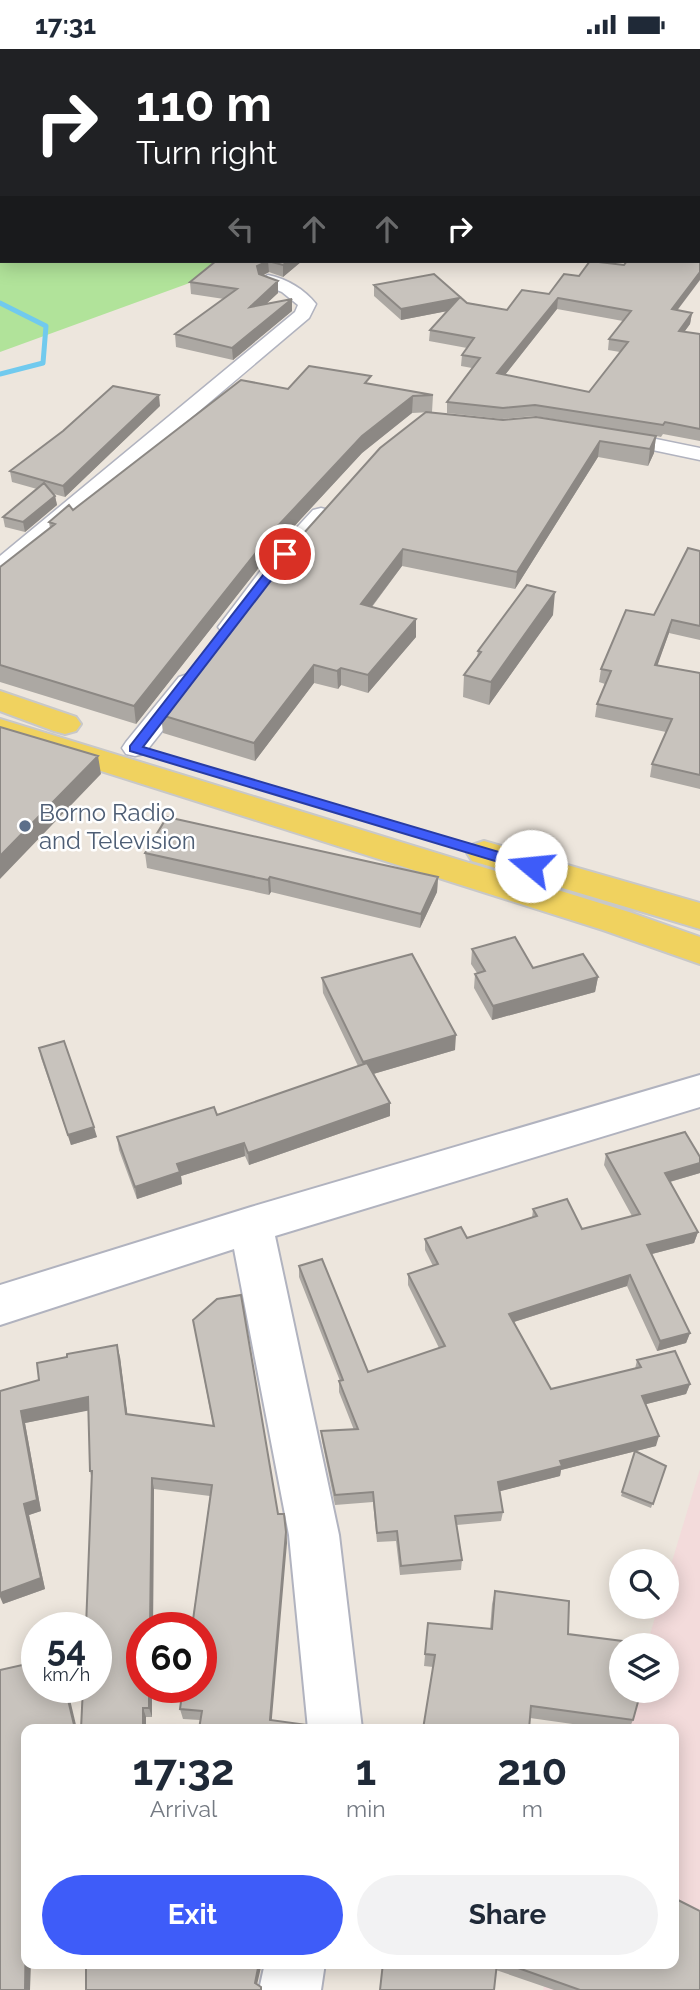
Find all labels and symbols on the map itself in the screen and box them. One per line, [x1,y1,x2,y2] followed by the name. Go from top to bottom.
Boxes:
[255,524,315,584] pin
[39,798,196,855] place label: Borno Radio and Television
[17,818,33,834] marker: Borno Radio and Television
[494,829,568,903] position arrow
[126,1612,217,1703] speed limit sign: 60

